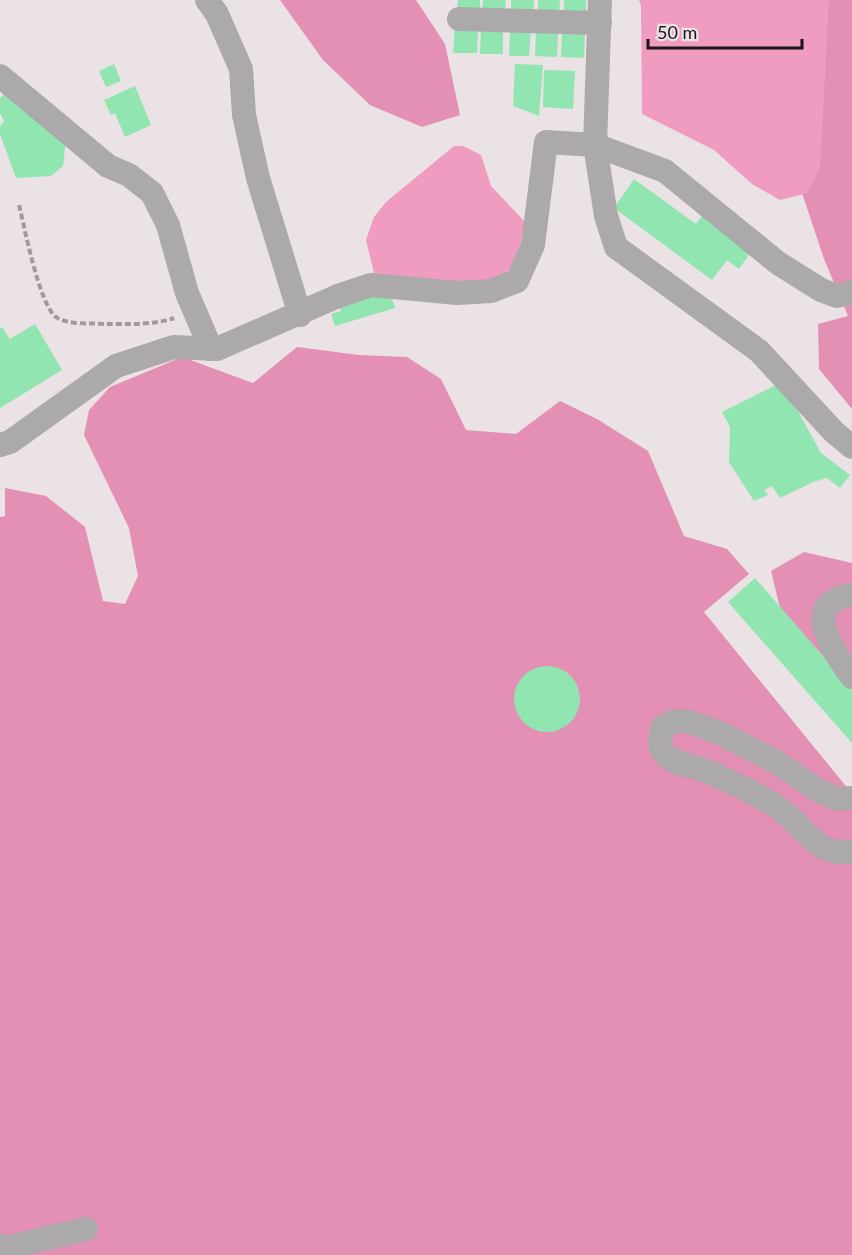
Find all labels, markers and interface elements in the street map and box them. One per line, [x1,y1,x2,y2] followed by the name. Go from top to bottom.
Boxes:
[648,12,802,50] scale bar
[657,21,697,43] text: 50 m

